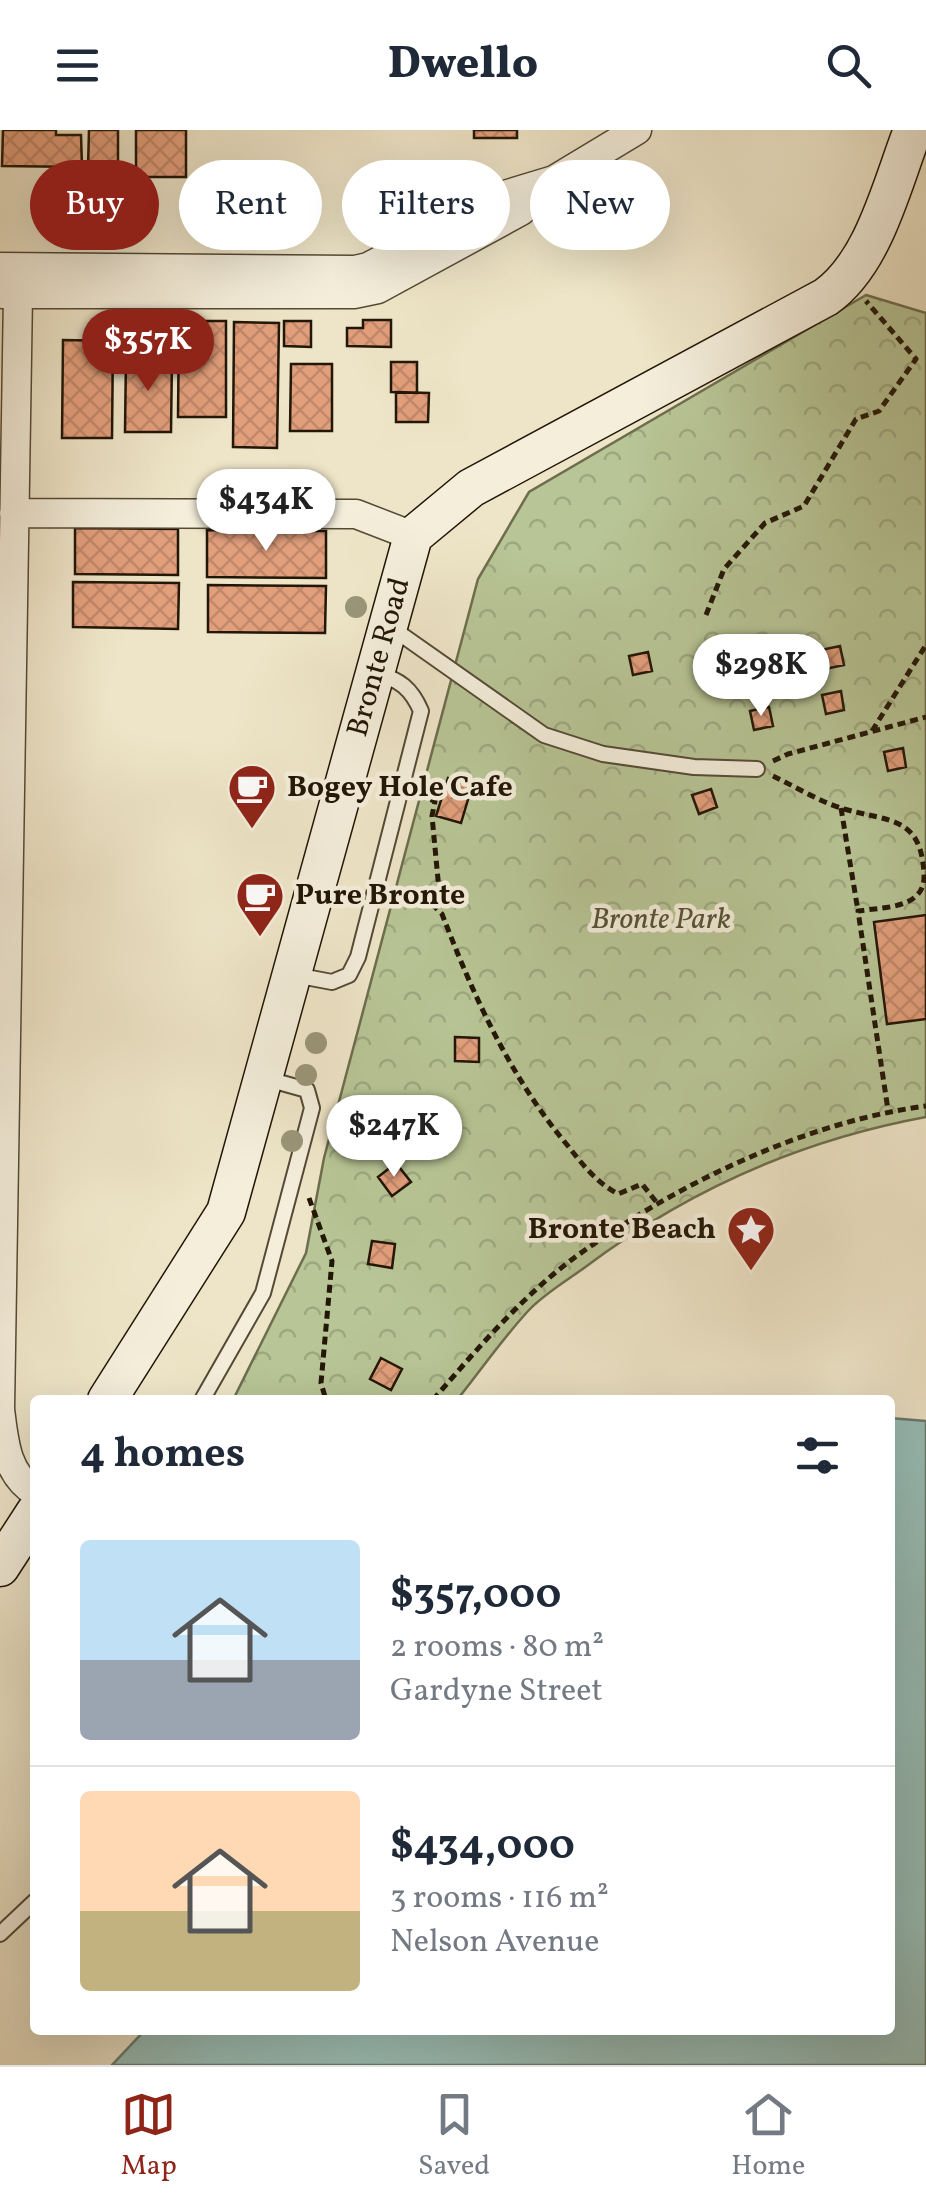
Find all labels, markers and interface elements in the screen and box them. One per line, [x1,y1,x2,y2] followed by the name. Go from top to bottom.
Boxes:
[388,34,538,97] text: Dwello
[50,38,105,93] icon: menu
[821,38,876,93] icon: search
[30,160,159,250] chip: Buy
[179,160,322,250] chip: Rent
[342,160,510,250] chip: Filters
[530,160,670,250] chip: New
[78,309,218,394] pin: $357K
[104,319,192,363] text: $357K
[196,469,336,554] pin: $434K
[218,479,314,523] text: $434K
[337,573,421,742] street label: Bronte Road
[691,634,831,719] pin: $298K
[715,644,807,688] text: $298K
[226,762,278,830] cafe icon: Bogey Hole Cafe
[287,767,513,809] place label: Bogey Hole Cafe
[234,870,286,938] cafe icon: Pure Bronte
[295,875,465,917] place label: Pure Bronte
[591,899,731,941] park label: Bronte Park
[324,1095,464,1180] pin: $247K
[348,1105,440,1149] text: $247K
[725,1204,777,1272] place icon: Bronte Beach
[528,1209,716,1251] place label: Bronte Beach
[80,1426,245,1485] text: 4 homes
[790,1428,845,1483] icon: filters
[390,1567,562,1626] text: $357,000
[160,1580,280,1700] icon: home
[390,1626,604,1670] text: 2 rooms · 80 m²
[390,1670,603,1714] text: Gardyne Street
[390,1818,575,1877] text: $434,000
[160,1831,280,1951] icon: home
[390,1877,609,1921] text: 3 rooms · 116 m²
[390,1921,599,1965] text: Nelson Avenue
[121,2087,177,2186] tab: Map
[418,2087,490,2186] tab: Saved
[731,2087,805,2186] tab: Home

